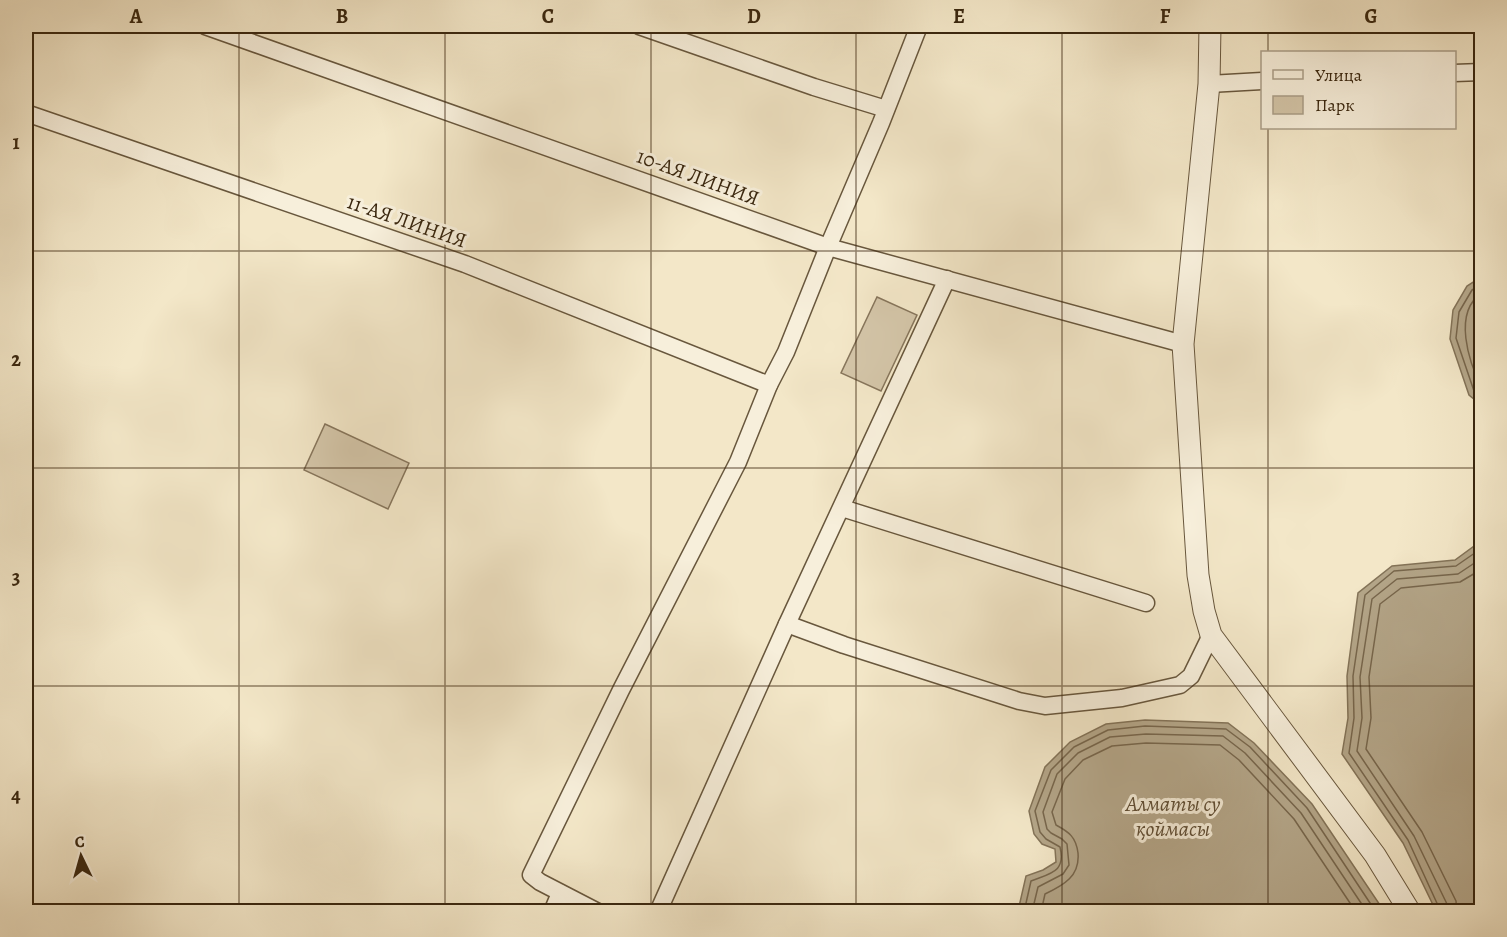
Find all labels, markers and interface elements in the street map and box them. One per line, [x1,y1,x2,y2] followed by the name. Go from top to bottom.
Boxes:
[129,3,143,30] text: A
[336,3,348,30] text: B
[542,3,554,30] text: C
[747,3,761,30] text: D
[953,3,965,30] text: E
[1160,3,1171,30] text: F
[1364,3,1378,30] text: G
[1261,51,1456,129] legend
[1315,63,1363,87] text: Улица
[1315,93,1355,117] text: Парк
[12,129,20,156] text: 1
[633,142,763,212] street label: 10-АЯ ЛИНИЯ
[344,187,470,255] street label: 11-АЯ ЛИНИЯ
[11,346,21,373] text: 2
[12,564,20,591] text: 3
[11,782,21,809] text: 4
[1125,789,1220,844] water label: Алматы су қоймасы
[51,826,111,886] north arrow
[74,831,86,853] text: С

